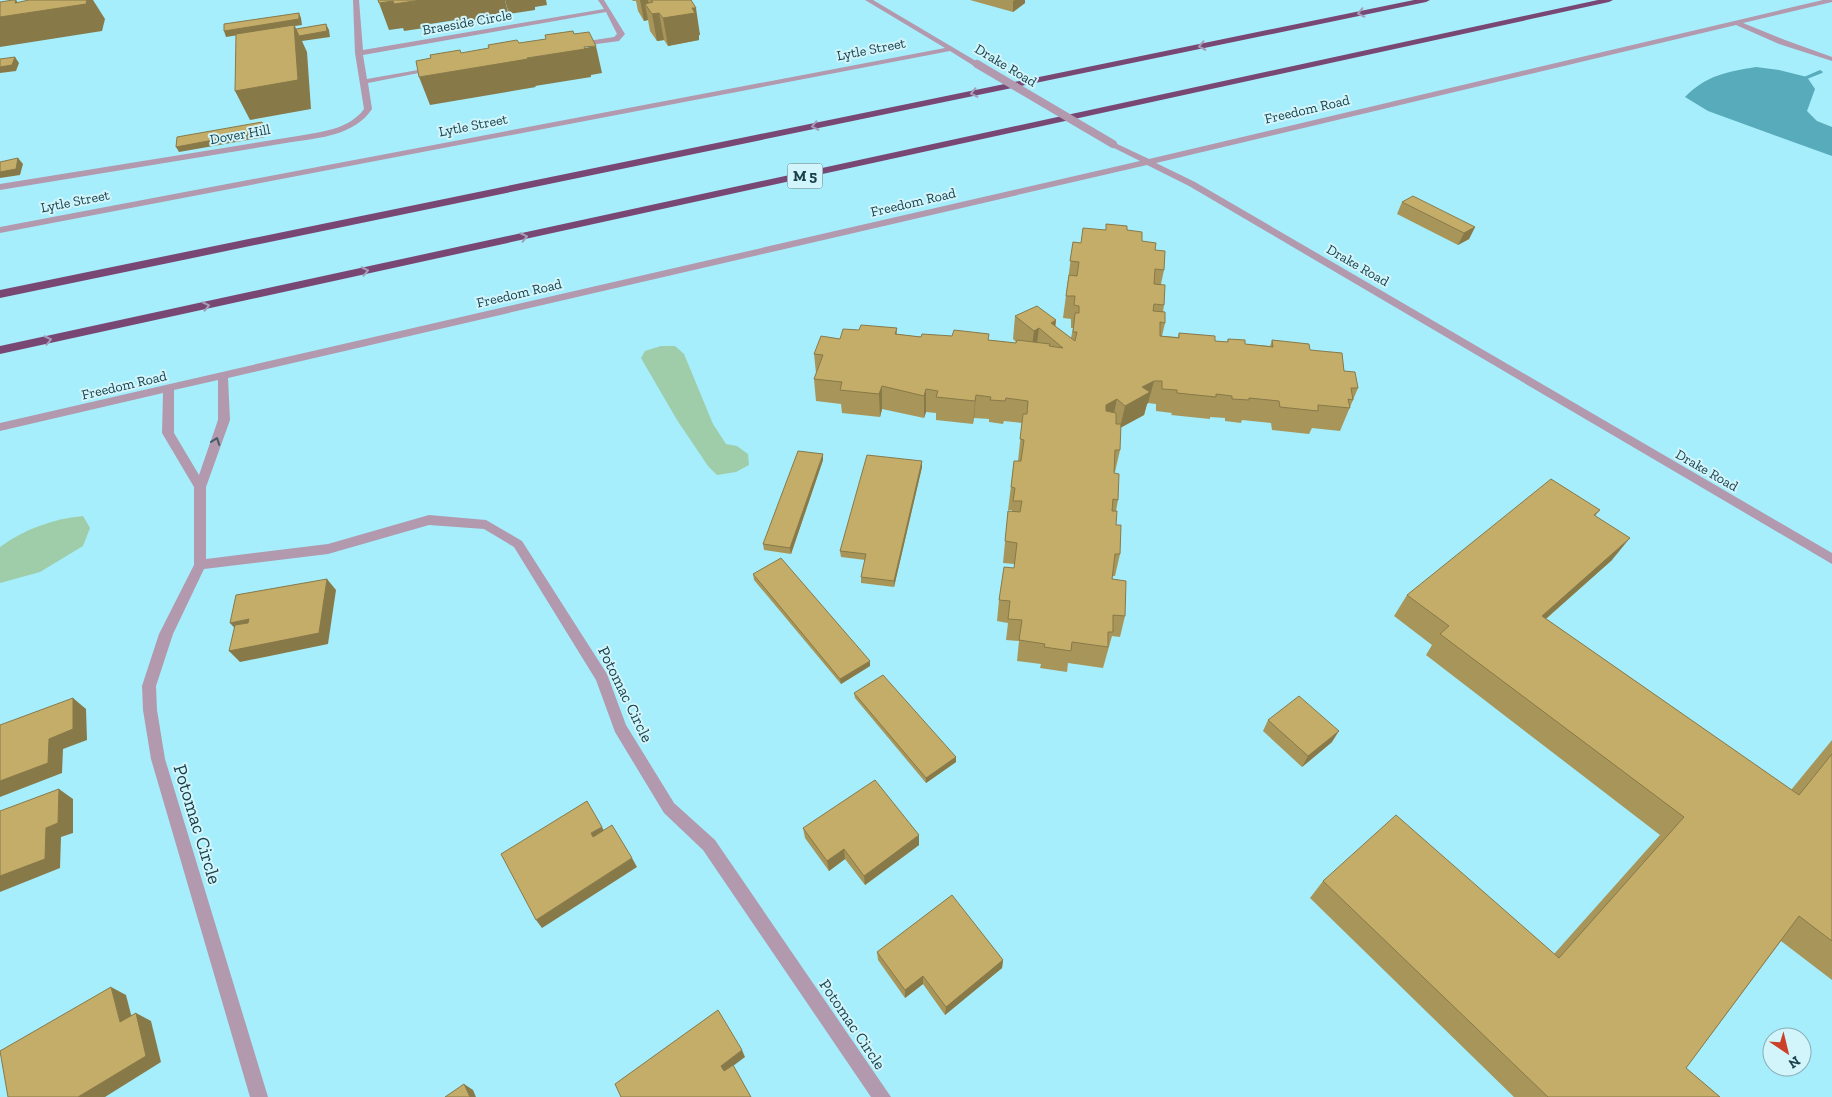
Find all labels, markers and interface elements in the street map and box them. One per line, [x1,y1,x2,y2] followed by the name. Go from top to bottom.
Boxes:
[421,6,514,39] street label: Braeside Circle
[1356,8,1365,18] one-way arrow
[835,34,908,64] street label: Lytle Street
[972,40,1040,91] street label: Drake Road
[1197,40,1206,51] one-way arrow
[969,87,978,98] one-way arrow
[1263,91,1352,128] street label: Freedom Road
[437,110,510,140] street label: Lytle Street
[810,120,819,131] one-way arrow
[209,121,272,148] street label: Dover Hill
[788,164,822,188] road number: M 5
[869,184,958,221] street label: Freedom Road
[39,186,112,216] street label: Lytle Street
[520,232,528,242] one-way arrow
[1323,241,1392,290] street label: Drake Road
[361,266,370,277] one-way arrow
[475,275,564,312] street label: Freedom Road
[202,301,211,311] one-way arrow
[43,335,52,346] one-way arrow
[80,367,169,404] street label: Freedom Road
[210,437,220,446] one-way arrow
[1672,446,1741,495] street label: Drake Road
[594,643,657,745] street label: Potomac Circle
[168,761,227,887] street label: Potomac Circle
[816,976,890,1073] street label: Potomac Circle
[1762,1027,1812,1077] north arrow
[1785,1052,1803,1072] text: N

